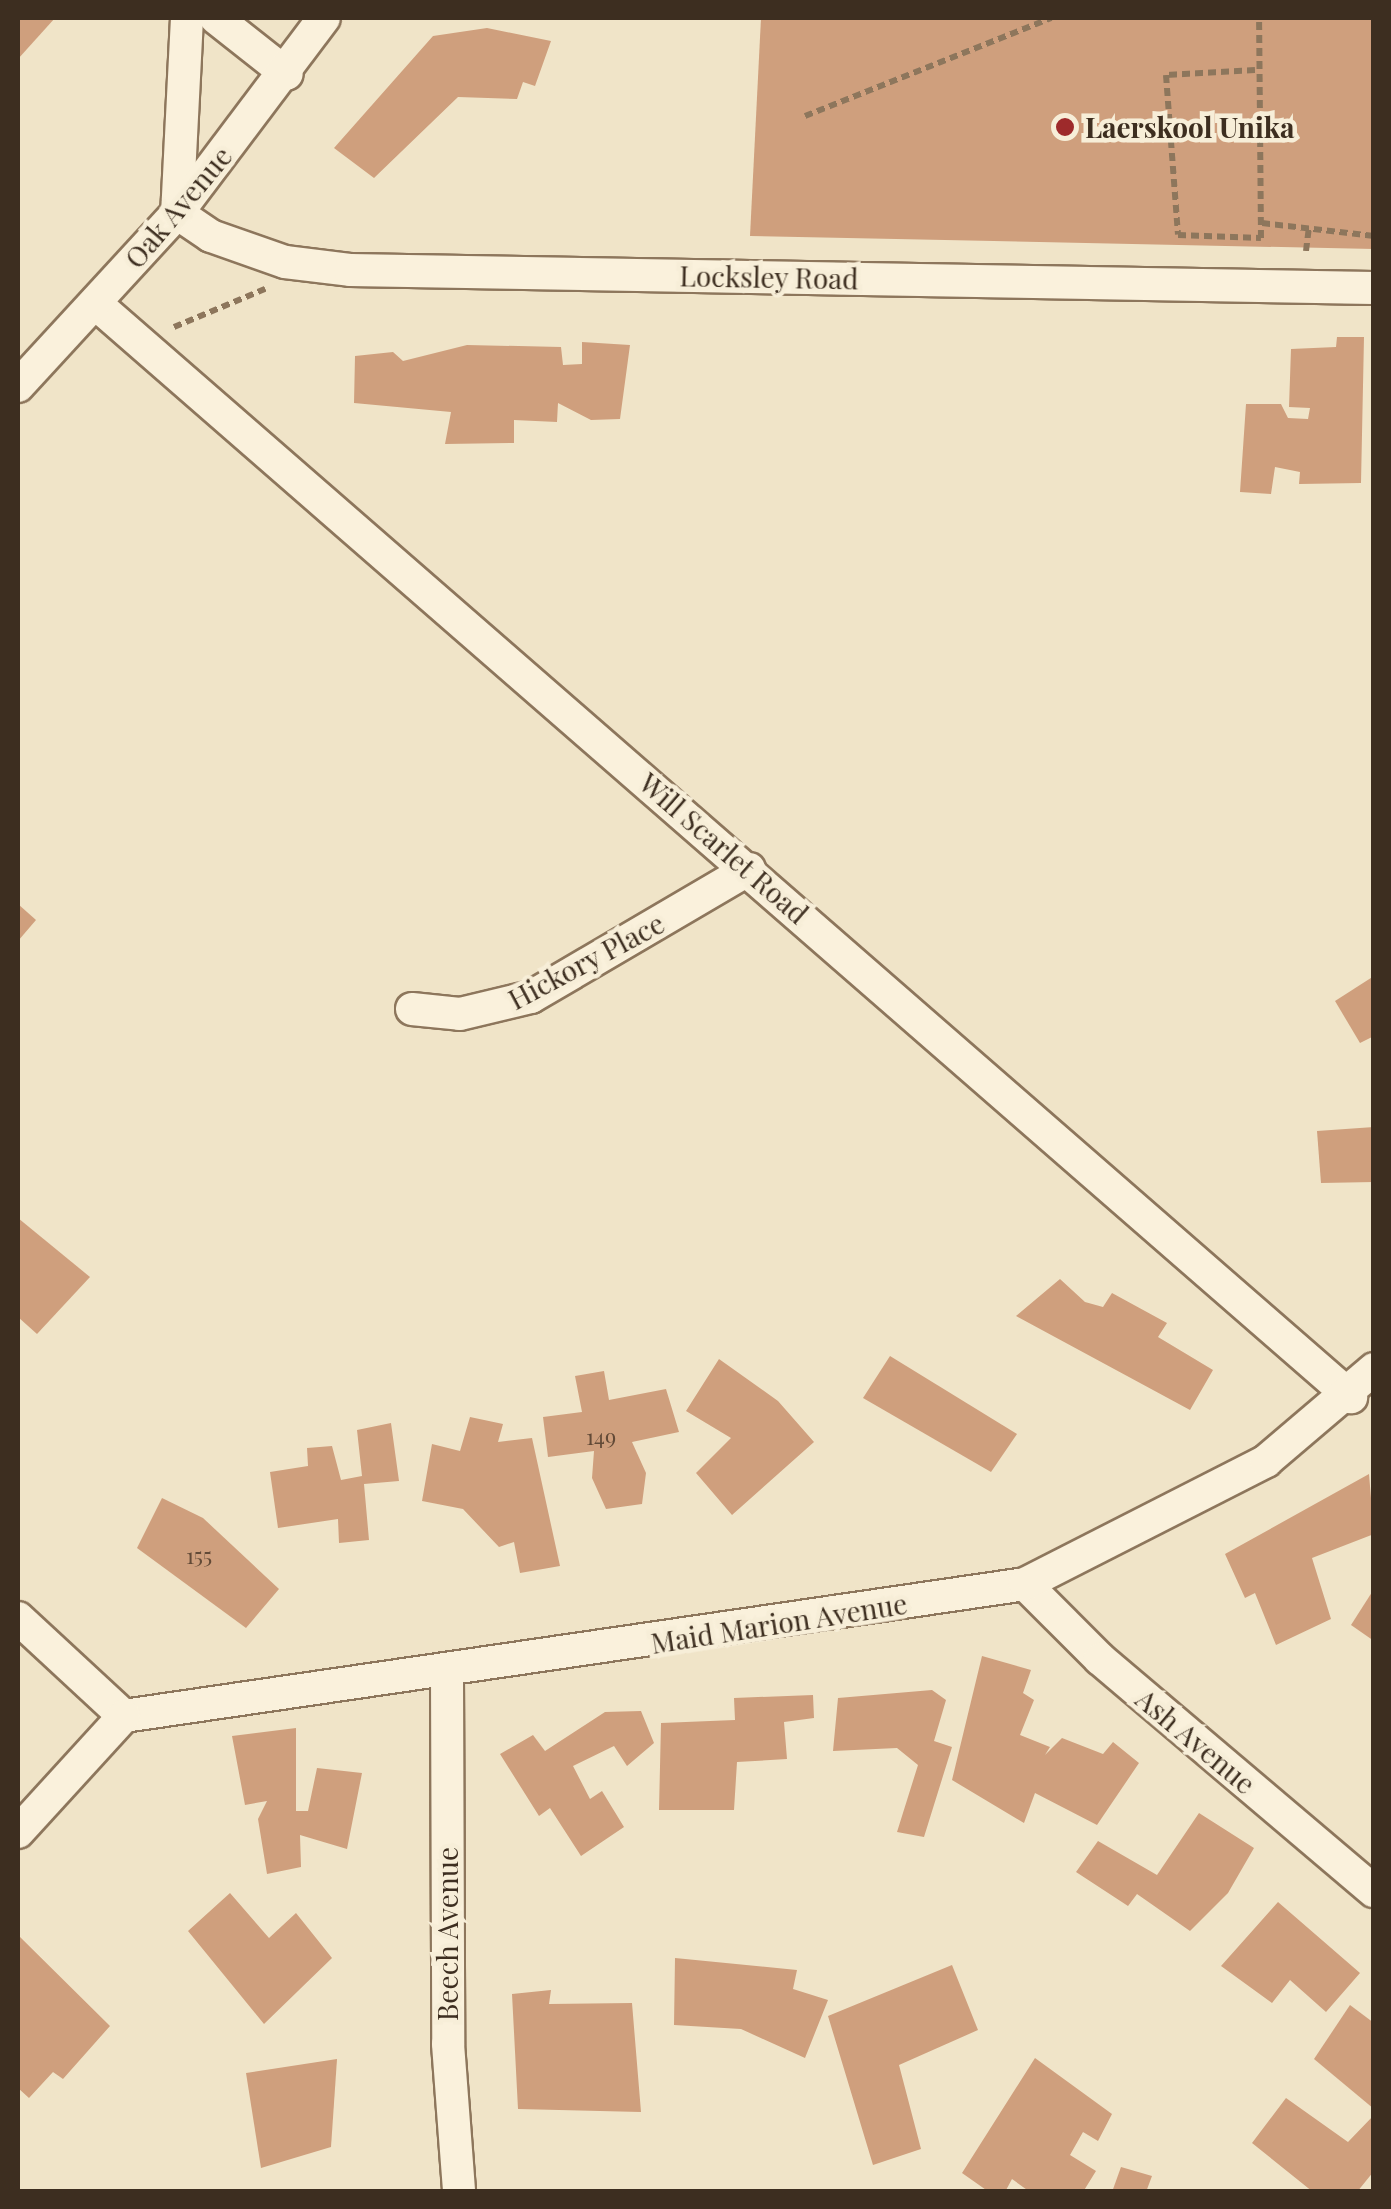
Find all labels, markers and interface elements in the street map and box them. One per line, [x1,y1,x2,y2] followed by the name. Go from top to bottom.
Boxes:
[1085,110,1294,144] place label: Laerskool Unika
[1054,116,1076,138] marker: Laerskool Unika
[117,139,239,275] street label: Oak Avenue
[679,259,859,295] street label: Locksley Road
[633,765,815,931] street label: Will Scarlet Road
[502,906,670,1016] street label: Hickory Place
[586,1424,616,1450] house number: 149
[186,1543,212,1569] house number: 155
[648,1586,910,1660] street label: Maid Marion Avenue
[1129,1681,1263,1801] street label: Ash Avenue
[430,1846,464,2022] street label: Beech Avenue

